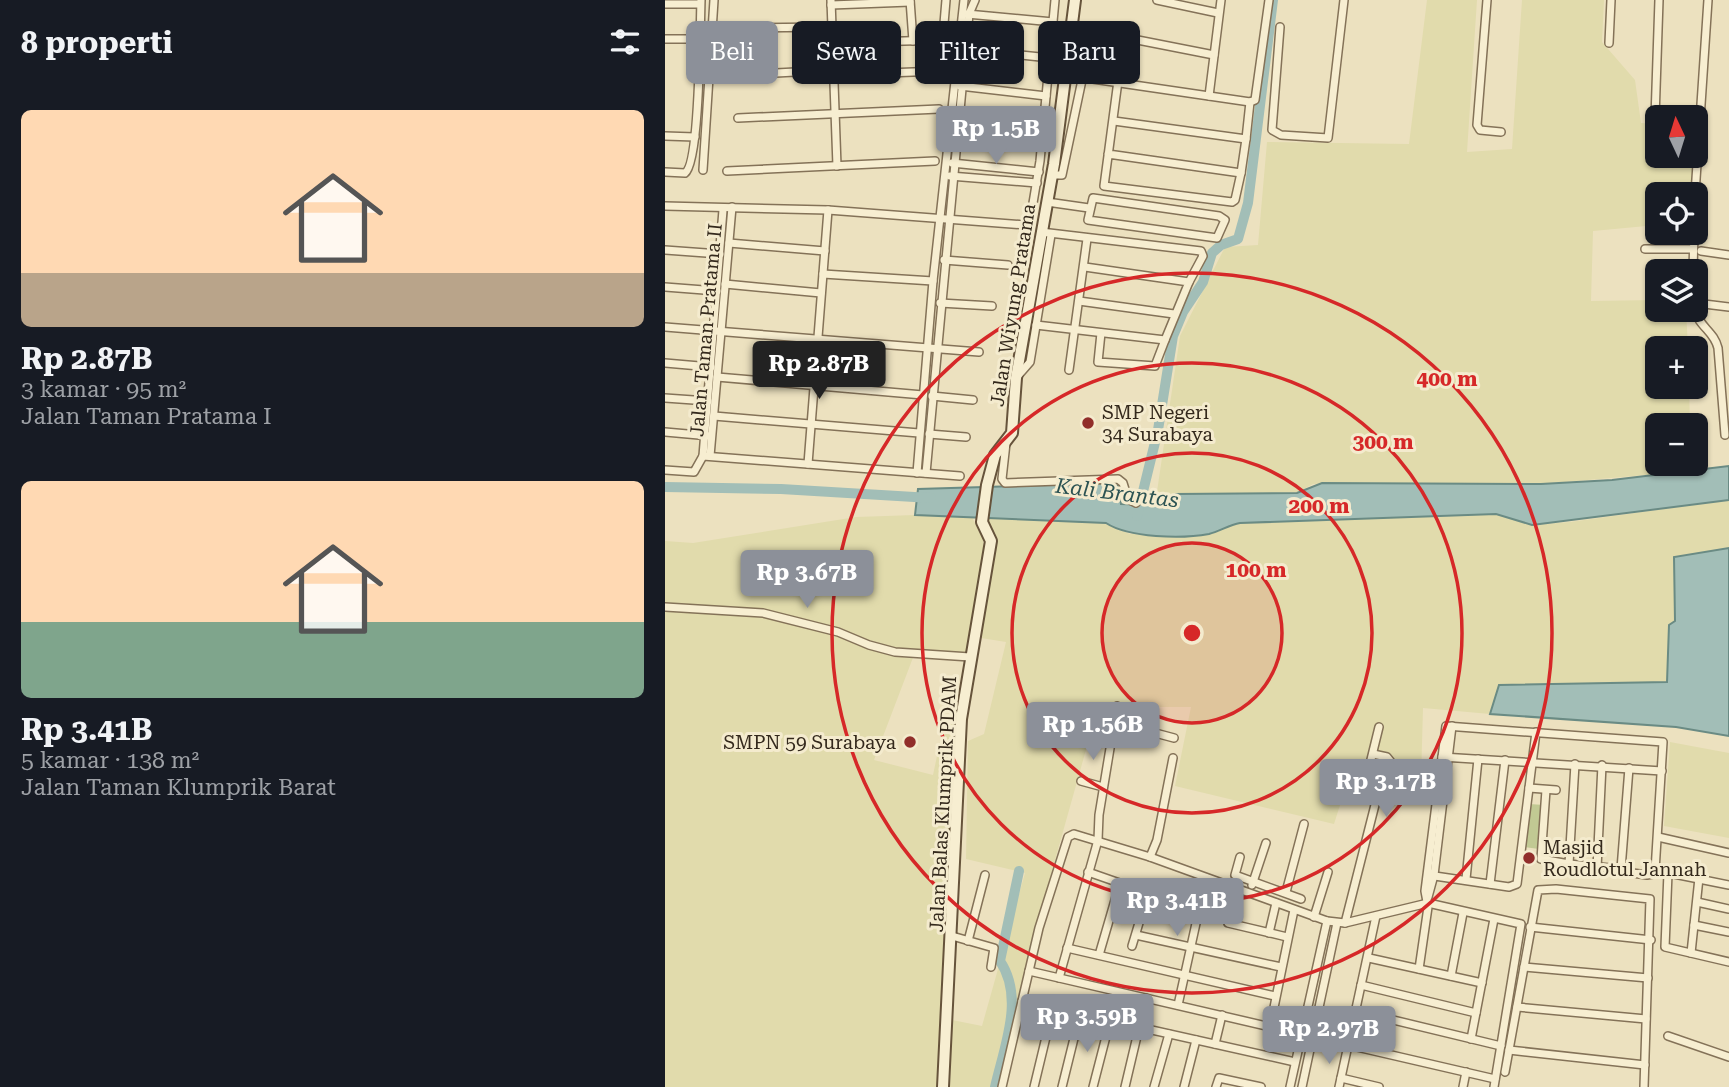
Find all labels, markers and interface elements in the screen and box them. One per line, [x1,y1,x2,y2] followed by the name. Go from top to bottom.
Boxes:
[686,21,778,84] chip: Beli
[792,21,901,84] chip: Sewa
[915,21,1024,84] chip: Filter
[1038,21,1140,84] chip: Baru
[606,23,644,61] icon: filters
[21,25,172,60] text: 8 properti
[1645,105,1708,168] north arrow
[1645,105,1708,476] map controls
[931,106,1061,166] pin: Rp 1.5B
[952,115,1040,142] text: Rp 1.5B
[270,155,396,281] icon: home
[1645,182,1708,245] button: locate
[986,201,1041,408] street label: Jalan Wiyung Pratama
[685,222,727,438] street label: Jalan Taman Pratama II
[1645,259,1708,322] button: layers
[1645,336,1708,399] button: +
[21,341,153,376] text: Rp 2.87B
[747,342,891,401] pin: Rp 2.87B
[769,350,869,377] text: Rp 2.87B
[1417,367,1477,391] text: 400 m
[21,376,186,403] text: 3 kamar · 95 m²
[1102,401,1213,446] place label: SMP Negeri 34 Surabaya
[21,403,272,430] text: Jalan Taman Pratama I
[1645,413,1708,476] button: −
[1080,415,1096,431] marker: SMP Negeri 34 Surabaya
[1353,430,1413,454] text: 300 m
[1053,473,1180,512] water label: Kali Brantas
[1289,494,1349,518] text: 200 m
[270,526,396,652] icon: home
[735,550,879,610] pin: Rp 3.67B
[1226,558,1286,582] text: 100 m
[757,559,857,586] text: Rp 3.67B
[1180,621,1204,645] centre of rings
[925,675,961,933] street label: Jalan Balas Klumprik PDAM
[1021,702,1165,762] pin: Rp 1.56B
[1043,711,1143,738] text: Rp 1.56B
[21,712,153,747] text: Rp 3.41B
[723,731,897,754] place label: SMPN 59 Surabaya
[902,734,918,750] marker: SMPN 59 Surabaya
[21,747,199,774] text: 5 kamar · 138 m²
[1314,760,1458,819] pin: Rp 3.17B
[1336,768,1436,795] text: Rp 3.17B
[21,774,336,801] text: Jalan Taman Klumprik Barat
[1543,836,1706,881] place label: Masjid Roudlotul Jannah
[1521,850,1537,866] marker: Masjid Roudlotul Jannah
[1105,878,1249,938] pin: Rp 3.41B
[1127,887,1227,914] text: Rp 3.41B
[1015,995,1159,1054] pin: Rp 3.59B
[1037,1003,1137,1030] text: Rp 3.59B
[1257,1006,1401,1066] pin: Rp 2.97B
[1279,1015,1379,1042] text: Rp 2.97B

